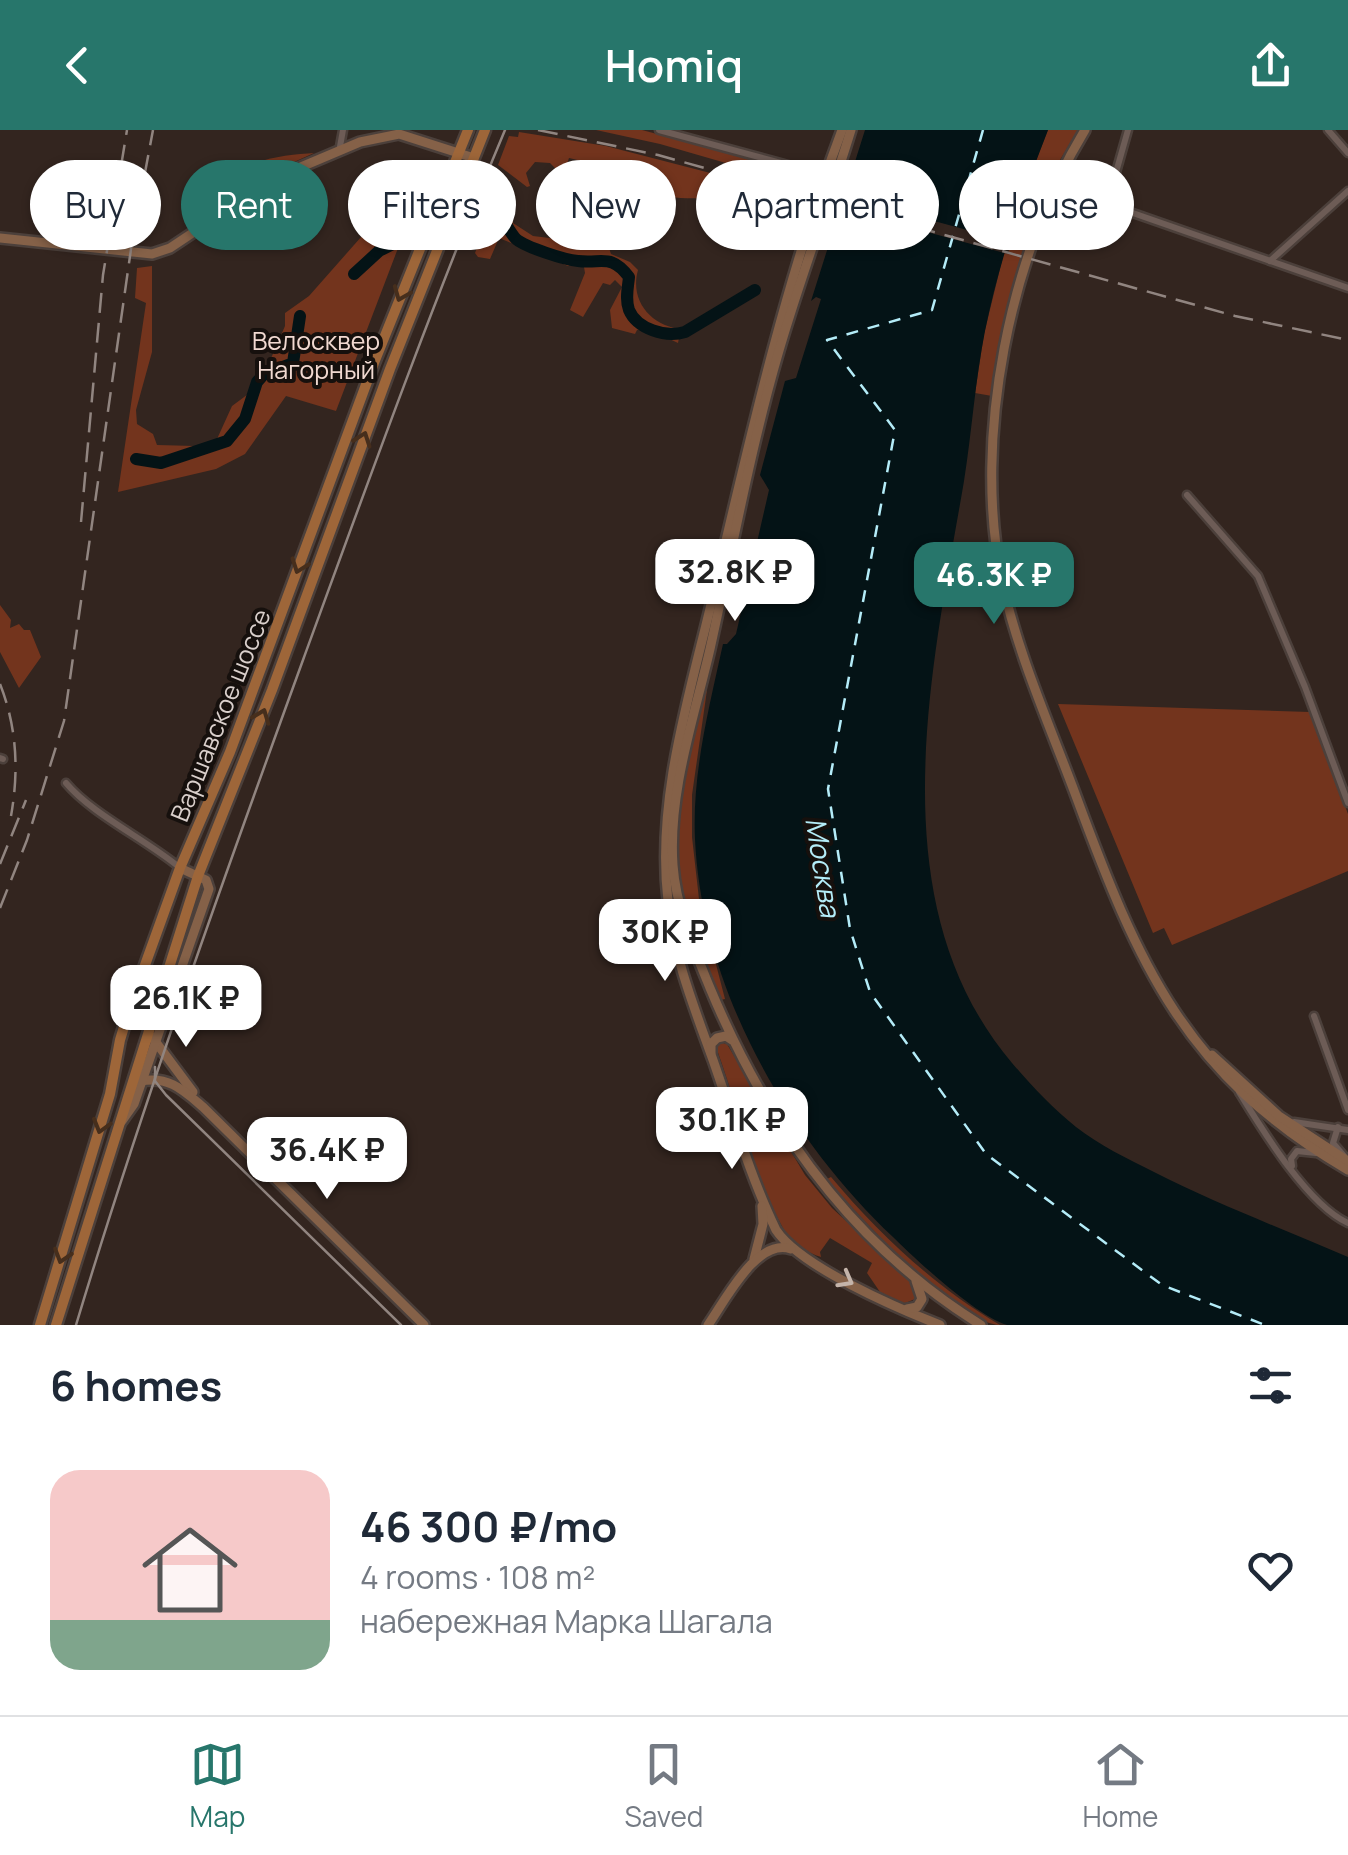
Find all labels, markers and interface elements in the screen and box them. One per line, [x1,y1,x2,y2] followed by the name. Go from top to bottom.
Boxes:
[605,34,743,96] text: Homiq
[50,38,105,93] icon: back
[1243,38,1298,93] icon: share
[30,160,161,250] chip: Buy
[181,160,328,250] chip: Rent
[348,160,516,250] chip: Filters
[536,160,676,250] chip: New
[696,160,939,250] chip: Apartment
[959,160,1134,250] chip: House
[393,284,413,302] one-way arrow
[252,323,380,387] park label: Велосквер Нагорный
[352,432,372,449] one-way arrow
[643,539,827,624] pin: 32.8K ₽
[902,542,1086,627] pin: 46.3K ₽
[677,549,793,593] text: 32.8K ₽
[936,552,1052,596] text: 46.3K ₽
[291,556,311,574] one-way arrow
[161,604,279,826] street label: Варшавское шоссе
[250,708,270,726] one-way arrow
[797,815,851,921] water label: Москва
[595,899,735,984] pin: 30K ₽
[621,909,709,953] text: 30K ₽
[94,965,278,1050] pin: 26.1K ₽
[132,975,240,1019] text: 26.1K ₽
[640,1087,824,1172] pin: 30.1K ₽
[678,1097,786,1141] text: 30.1K ₽
[92,1117,113,1134] one-way arrow
[235,1117,419,1202] pin: 36.4K ₽
[269,1127,385,1171] text: 36.4K ₽
[53,1247,73,1264] one-way arrow
[836,1267,854,1287] one-way arrow
[50,1356,222,1414] text: 6 homes
[1243,1358,1298,1413] icon: filters
[360,1497,617,1555] text: 46 300 ₽/mo
[130,1510,250,1630] icon: home
[1243,1543,1298,1598] icon: heart
[360,1555,595,1599] text: 4 rooms · 108 m²
[360,1599,773,1643] text: набережная Марка Шагала
[190,1737,245,1835] tab: Map
[625,1737,703,1835] tab: Saved
[1083,1737,1158,1835] tab: Home

